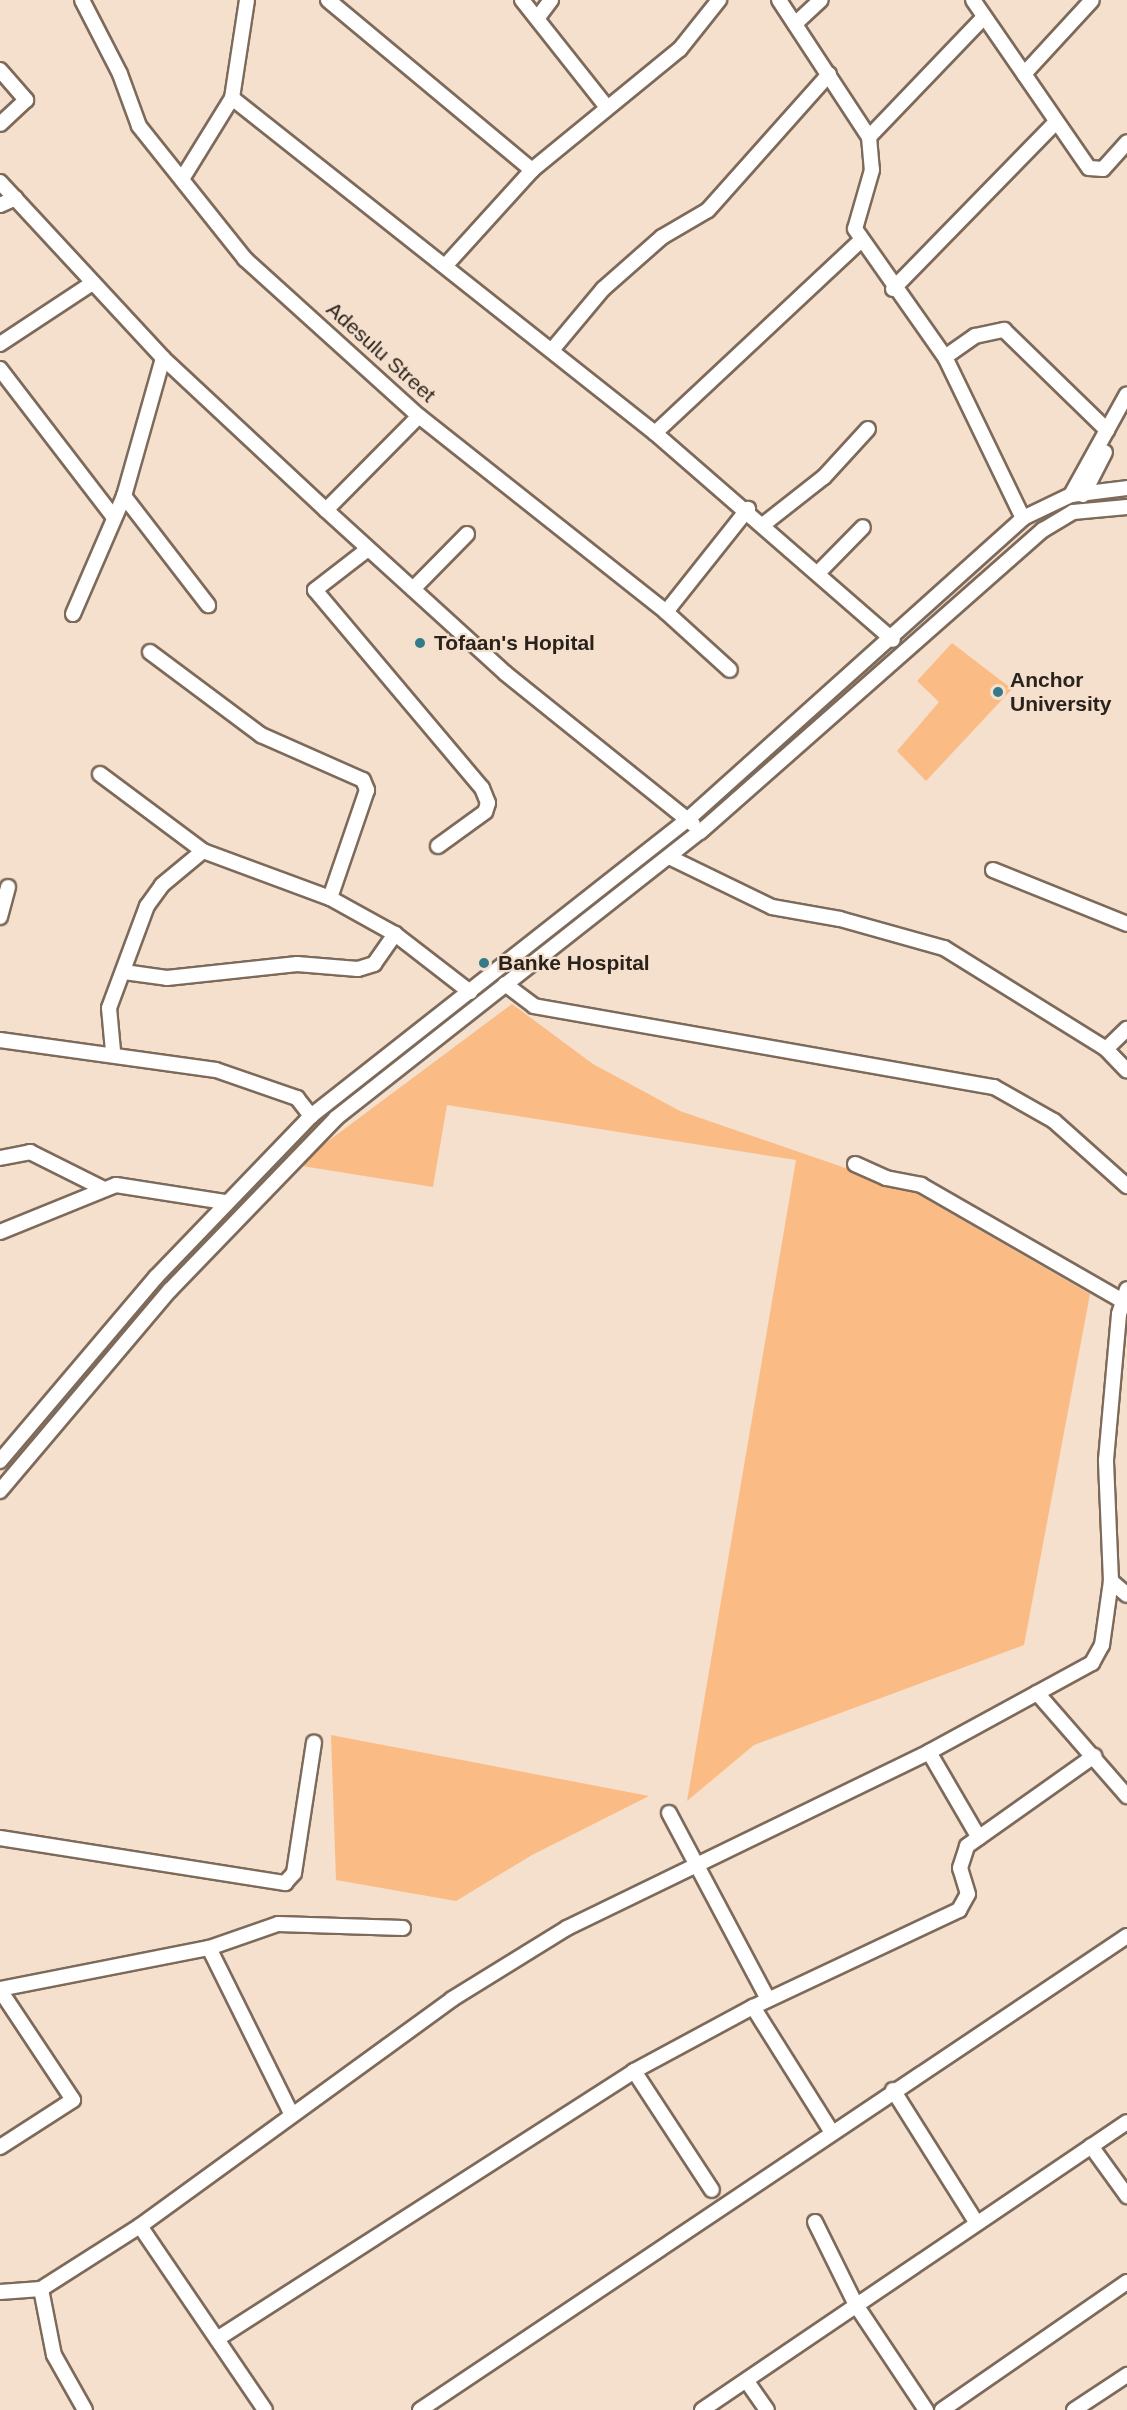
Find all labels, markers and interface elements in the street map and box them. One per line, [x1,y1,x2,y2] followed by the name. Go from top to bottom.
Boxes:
[321,297,441,407] street label: Adesulu Street
[434,630,595,656] place label: Tofaan's Hopital
[411,634,429,652] marker: Tofaan's Hopital
[1010,667,1112,717] place label: Anchor University
[991,685,1005,699] marker: Anchor University
[498,950,650,976] place label: Banke Hospital
[475,954,493,972] marker: Banke Hospital

